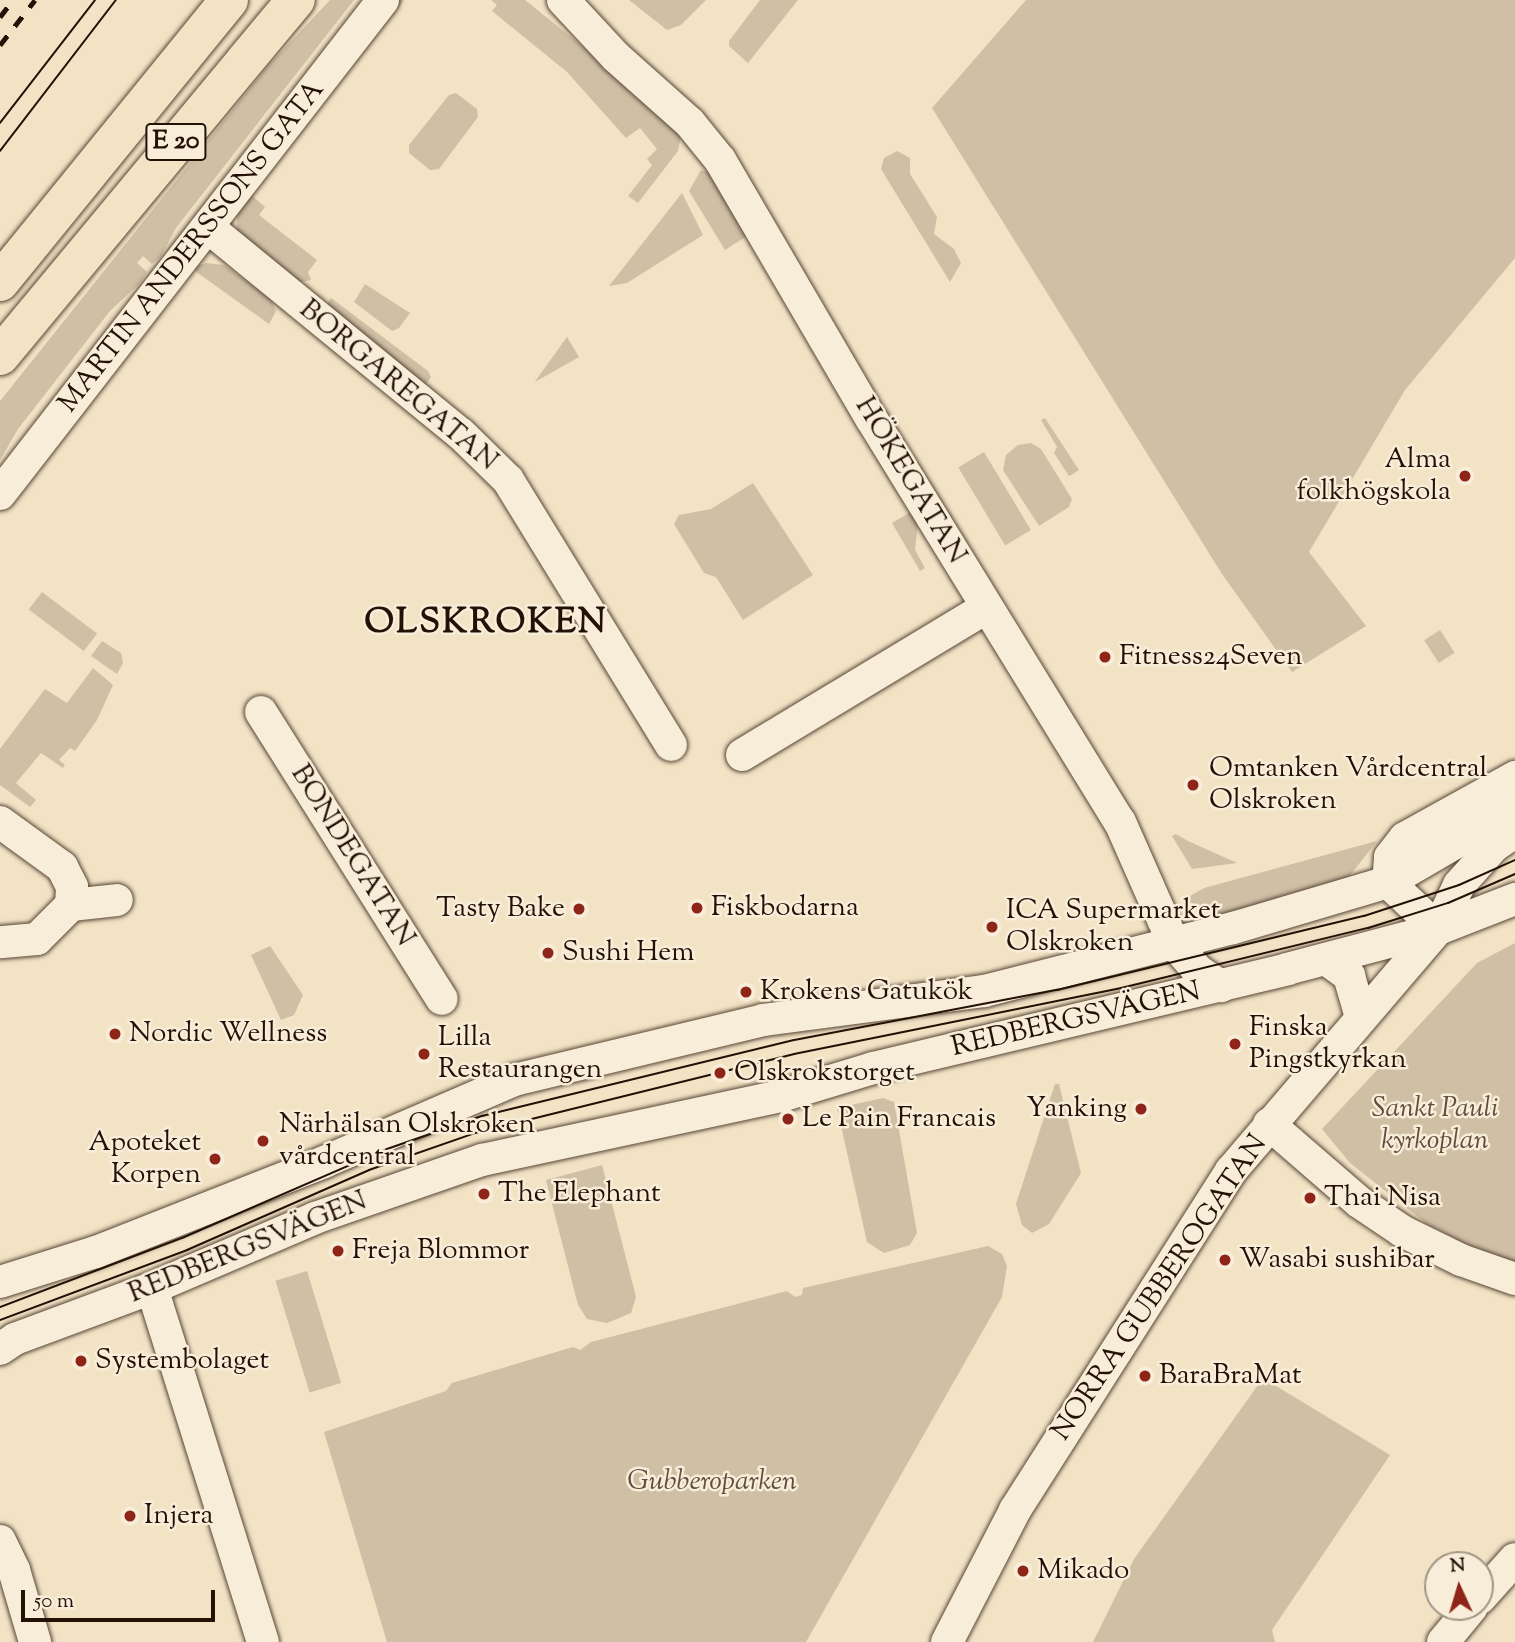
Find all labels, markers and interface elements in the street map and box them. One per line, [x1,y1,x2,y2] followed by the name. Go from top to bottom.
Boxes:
[52,74,332,420] street label: MARTIN ANDERSSONS GATA
[144,119,208,164] road number: E 20
[292,293,504,479] street label: BORGAREGATAN
[847,391,973,571] street label: HÖKEGATAN
[1297,443,1451,509] place label: Alma folkhögskola
[1457,468,1473,484] marker: Alma folkhögskola
[365,603,607,645] district label: OLSKROKEN
[1119,640,1303,674] place label: Fitness24Seven
[1097,649,1113,665] marker: Fitness24Seven
[1209,752,1487,818] place label: Omtanken Vårdcentral Olskroken
[283,759,421,953] street label: BONDEGATAN
[1183,775,1203,795] marker: Omtanken Vårdcentral Olskroken
[711,891,859,925] place label: Fiskbodarna
[436,892,565,926] place label: Tasty Bake
[1006,894,1220,960] place label: ICA Supermarket Olskroken
[689,900,705,916] marker: Fiskbodarna
[571,901,587,917] marker: Tasty Bake
[984,919,1000,935] marker: ICA Supermarket Olskroken
[562,936,695,970] place label: Sushi Hem
[540,945,556,961] marker: Sushi Hem
[760,975,973,1009] place label: Krokens Gatukök
[948,975,1204,1065] street label: REDBERGSVÄGEN
[738,984,754,1000] marker: Krokens Gatukök
[1249,1011,1407,1077] place label: Finska Pingstkyrkan
[129,1017,327,1051] place label: Nordic Wellness
[438,1021,602,1087] place label: Lilla Restaurangen
[107,1026,123,1042] marker: Nordic Wellness
[1227,1036,1243,1052] marker: Finska Pingstkyrkan
[416,1046,432,1062] marker: Lilla Restaurangen
[734,1056,915,1090] place label: Olskrokstorget
[712,1065,728,1081] marker: Olskrokstorget
[1026,1092,1127,1126] place label: Yanking
[1372,1092,1498,1158] park label: Sankt Pauli kyrkoplan
[1133,1101,1149,1117] marker: Yanking
[802,1102,996,1136] place label: Le Pain Francais
[279,1108,535,1174] place label: Närhälsan Olskroken vårdcentral
[780,1111,796,1127] marker: Le Pain Francais
[88,1126,201,1192] place label: Apoteket Korpen
[1045,1129,1275,1447] street label: NORRA GUBBEROGATAN
[253,1131,273,1151] marker: Närhälsan Olskroken vårdcentral
[207,1151,223,1167] marker: Apoteket Korpen
[498,1177,661,1211] place label: The Elephant
[1324,1181,1441,1215] place label: Thai Nisa
[124,1185,372,1311] street label: REDBERGSVÄGEN
[476,1186,492,1202] marker: The Elephant
[1302,1190,1318,1206] marker: Thai Nisa
[352,1234,529,1268] place label: Freja Blommor
[330,1243,346,1259] marker: Freja Blommor
[1239,1243,1435,1277] place label: Wasabi sushibar
[1217,1252,1233,1268] marker: Wasabi sushibar
[95,1344,269,1378] place label: Systembolaget
[73,1353,89,1369] marker: Systembolaget
[1159,1359,1302,1393] place label: BaraBraMat
[1137,1368,1153,1384] marker: BaraBraMat
[627,1465,797,1499] park label: Gubberoparken
[144,1499,213,1533] place label: Injera
[122,1508,138,1524] marker: Injera
[1424,1551,1494,1621] north arrow
[1449,1553,1466,1581] text: N
[1037,1554,1129,1588] place label: Mikado
[1015,1563,1031,1579] marker: Mikado
[24,1576,219,1620] scale bar
[34,1587,74,1617] text: 50 m

